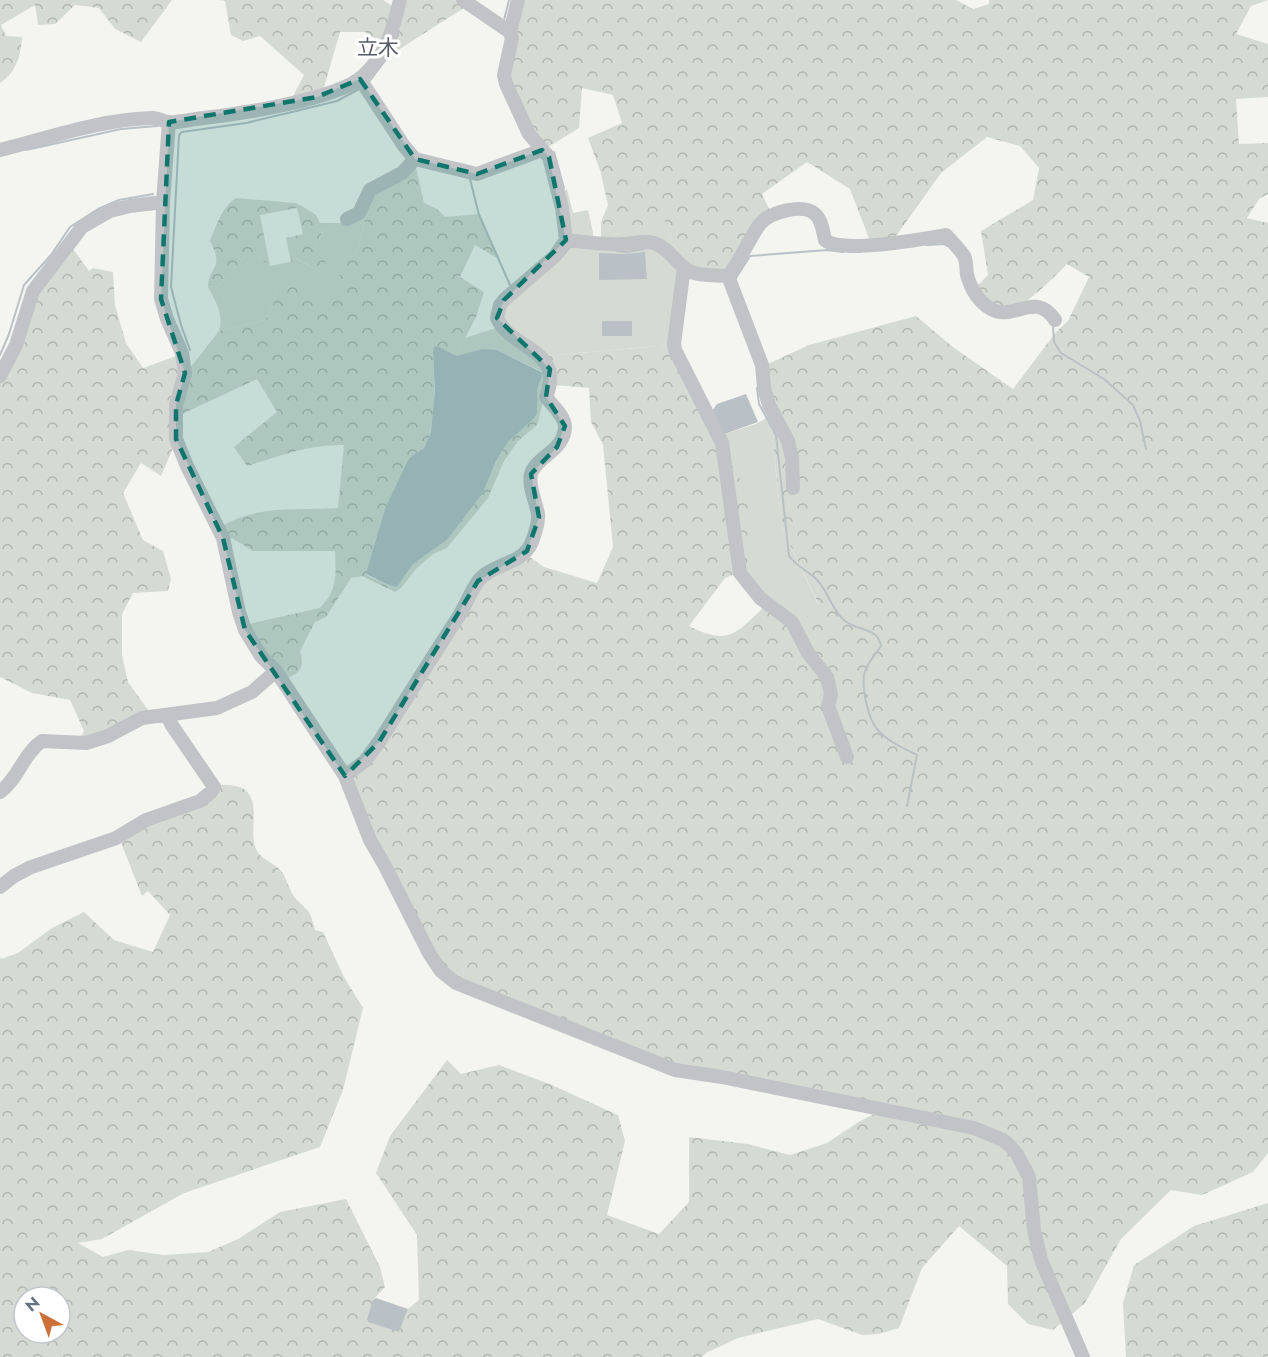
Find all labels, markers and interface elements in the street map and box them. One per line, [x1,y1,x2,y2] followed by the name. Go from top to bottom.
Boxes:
[357,33,399,63] district label: 立木
[12,1285,72,1345] north arrow
[20,1291,45,1317] text: N

